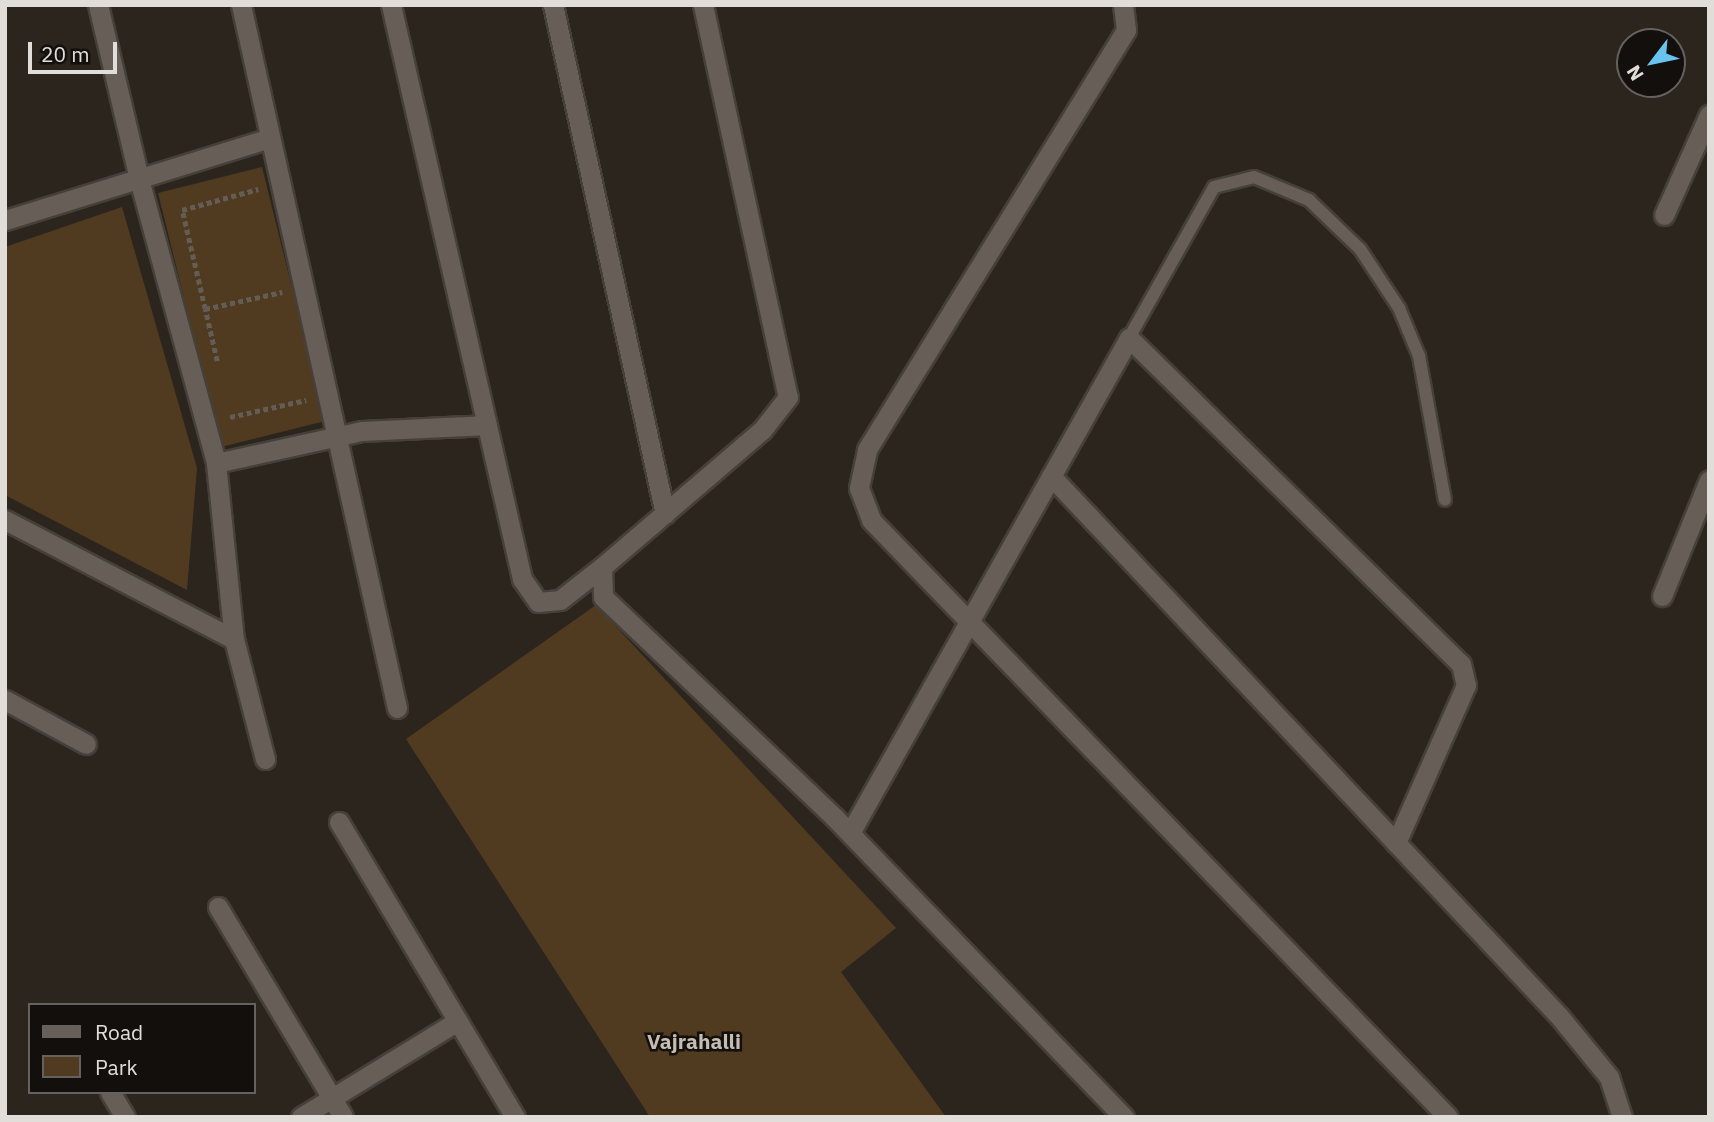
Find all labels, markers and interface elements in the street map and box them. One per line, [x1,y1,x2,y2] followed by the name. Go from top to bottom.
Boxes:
[32,28,121,72] scale bar
[1616,28,1686,98] north arrow
[41,40,90,68] text: 20 m
[1621,61,1649,85] text: N
[28,1003,256,1094] legend
[95,1018,143,1046] text: Road
[647,1028,741,1054] district label: Vajrahalli
[95,1053,138,1081] text: Park

